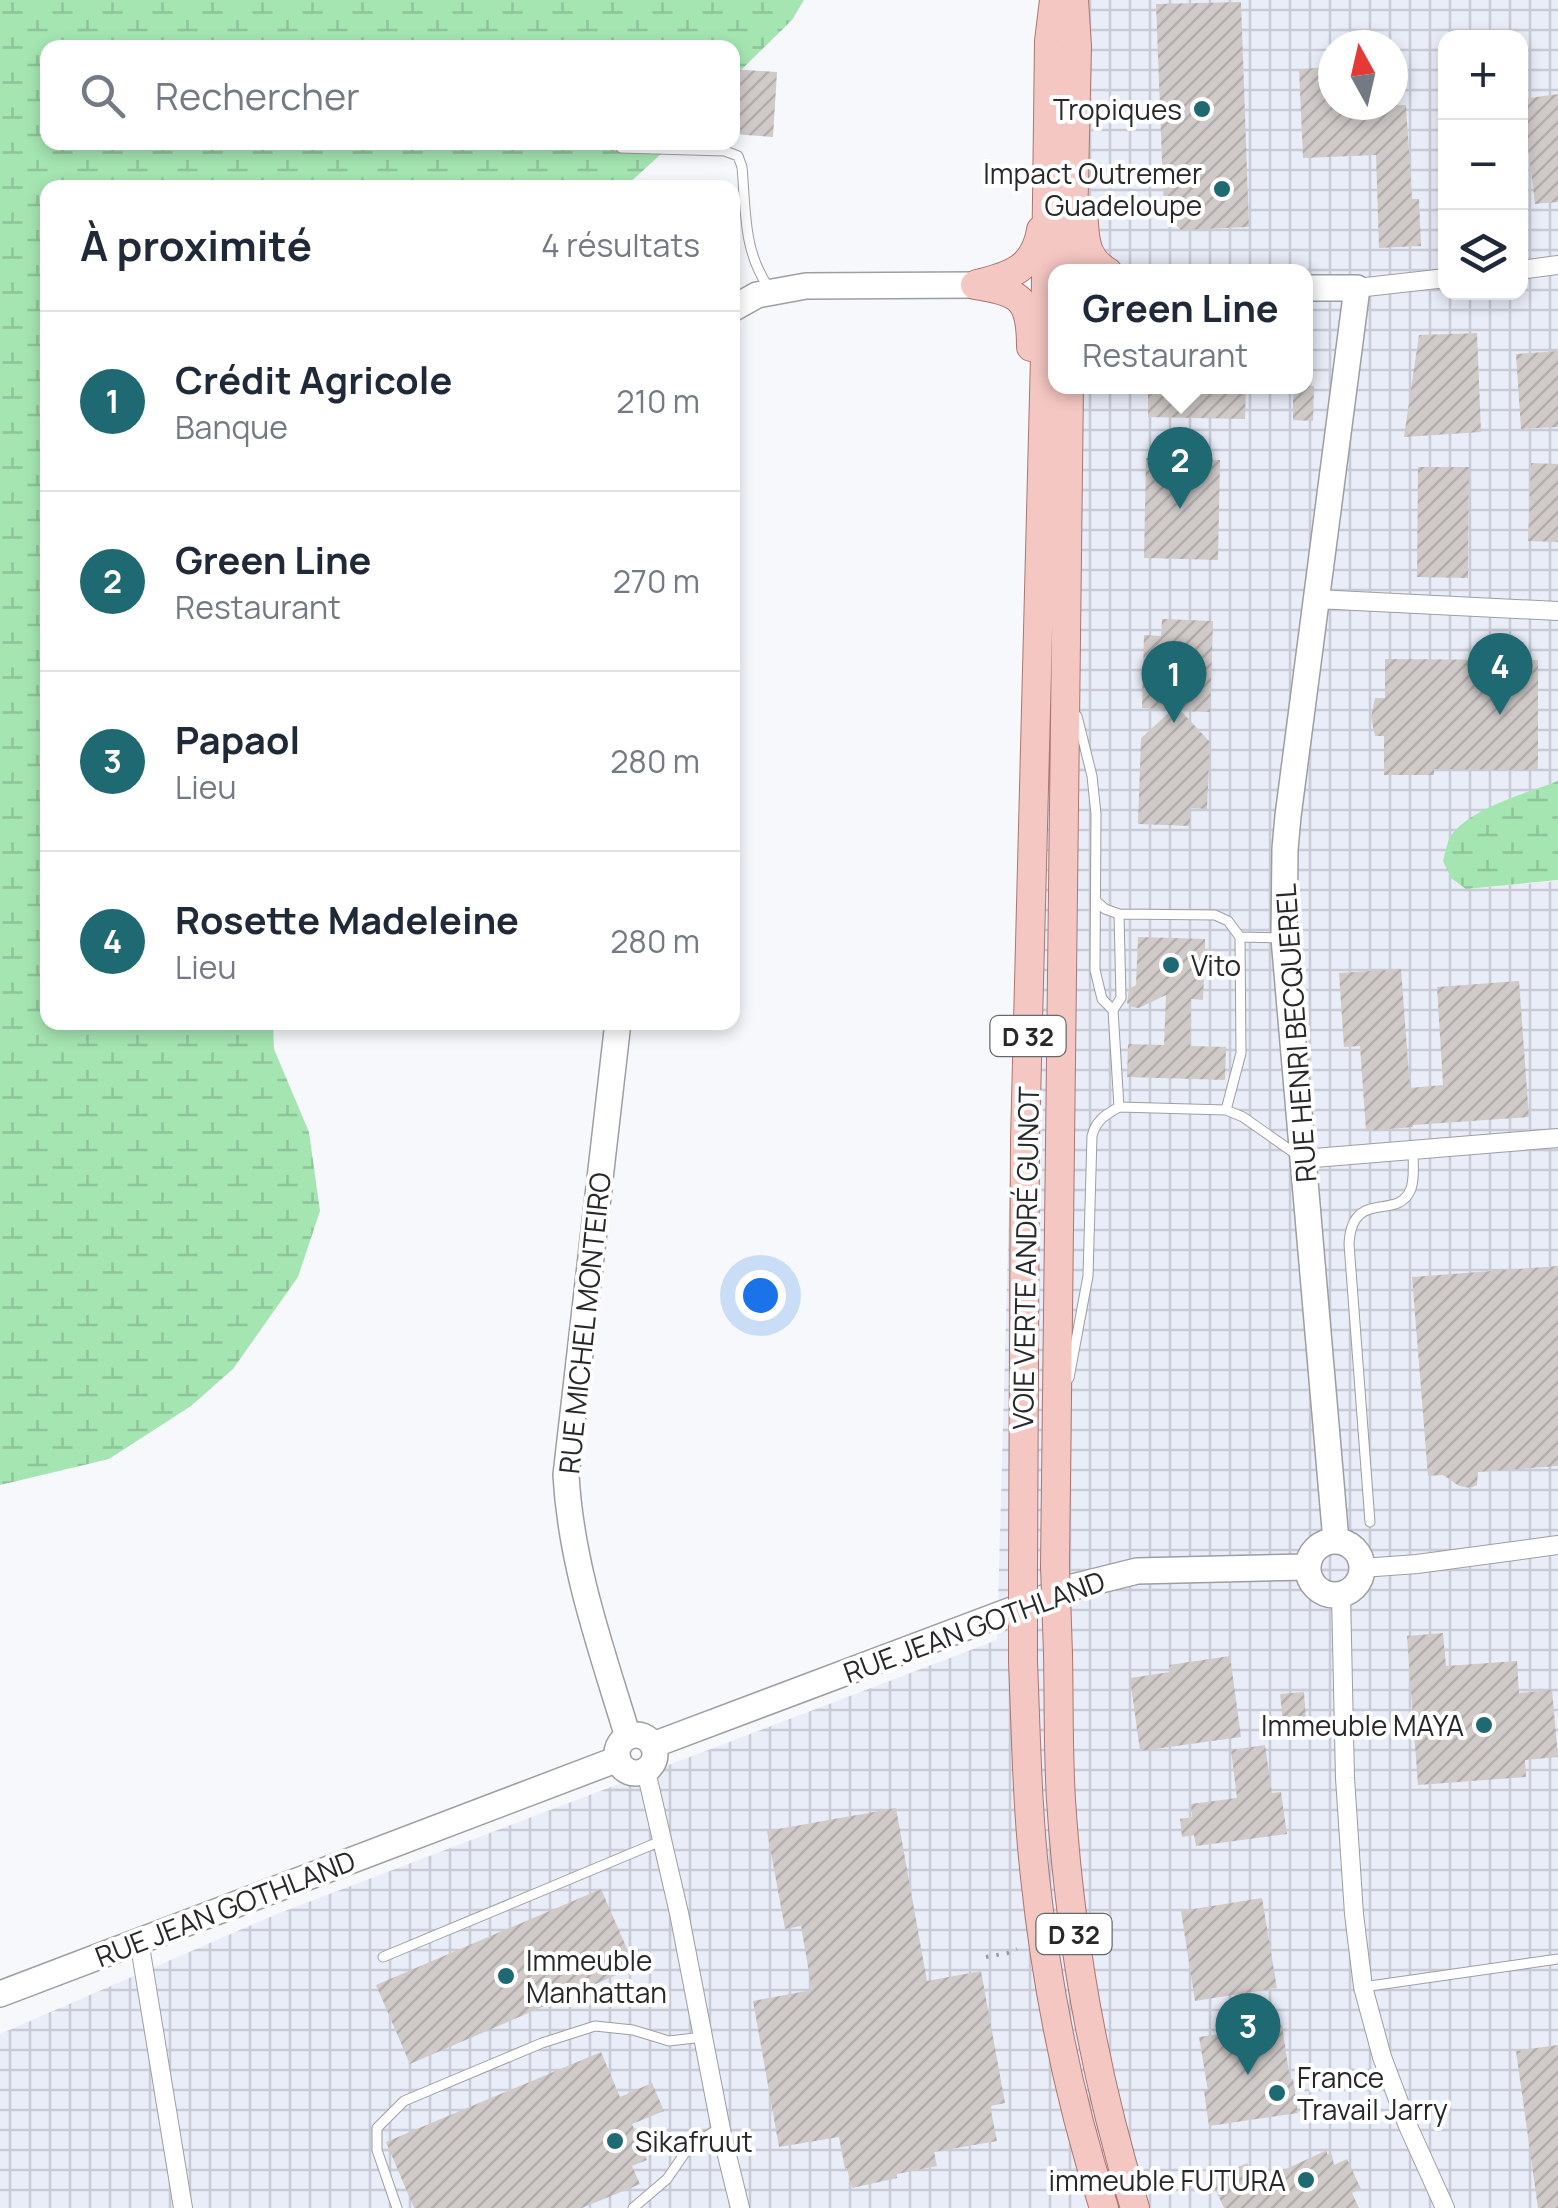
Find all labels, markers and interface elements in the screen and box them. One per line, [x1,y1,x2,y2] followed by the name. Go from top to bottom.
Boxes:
[1318,30,1408,120] north arrow
[1438,30,1528,300] map controls
[1438,30,1528,120] button: +
[40,40,740,150] search box
[75,68,130,123] icon: search
[155,69,360,121] text: Rechercher
[1053,90,1182,128] place label: Tropiques
[1191,98,1213,120] marker: Tropiques
[1438,120,1528,210] button: −
[983,154,1202,224] place label: Impact Outremer Guadeloupe
[1211,178,1233,200] marker: Impact Outremer Guadeloupe
[1438,210,1528,300] button: layers
[80,216,312,274] text: À proximité
[541,223,700,267] text: 4 résultats
[1048,264,1313,394] popup
[1082,281,1279,333] text: Green Line
[1082,333,1248,377] text: Restaurant
[175,353,452,405] text: Crédit Agricole
[105,379,120,423] text: 1
[616,379,700,423] text: 210 m
[175,405,288,449] text: Banque
[1148,426,1212,509] pin: 2
[175,533,371,585] text: Green Line
[103,559,122,603] text: 2
[613,559,700,603] text: 270 m
[175,585,341,629] text: Restaurant
[1468,632,1532,715] pin: 4
[1142,640,1206,723] pin: 1
[175,713,300,765] text: Papaol
[103,739,122,783] text: 3
[610,739,700,783] text: 280 m
[175,765,237,809] text: Lieu
[1266,882,1324,1184] street label: RUE HENRI BECQUEREL
[175,893,519,945] text: Rosette Madeleine
[103,919,122,963] text: 4
[610,919,700,963] text: 280 m
[175,945,237,989] text: Lieu
[1191,946,1241,984] place label: Vito
[1160,954,1182,976] marker: Vito
[990,1016,1066,1056] road number: D 32
[1003,1086,1047,1430] street label: VOIE VERTE ANDRÉ GUNOT
[549,1171,619,1475] street label: RUE MICHEL MONTEIRO
[735,1270,786,1321] your location
[838,1561,1110,1691] street label: RUE JEAN GOTHLAND
[1261,1706,1464,1744] place label: Immeuble MAYA
[1473,1714,1495,1736] marker: Immeuble MAYA
[90,1841,360,1975] street label: RUE JEAN GOTHLAND
[1036,1914,1112,1954] road number: D 32
[526,1941,667,2011] place label: Immeuble Manhattan
[495,1965,517,1987] marker: Immeuble Manhattan
[1216,1992,1280,2075] pin: 3
[1297,2058,1448,2128] place label: France Travail Jarry
[1266,2082,1288,2104] marker: France Travail Jarry
[635,2122,753,2160] place label: Sikafruut
[604,2130,626,2152] marker: Sikafruut
[1048,2161,1286,2199] place label: immeuble FUTURA
[1295,2169,1317,2191] marker: immeuble FUTURA

